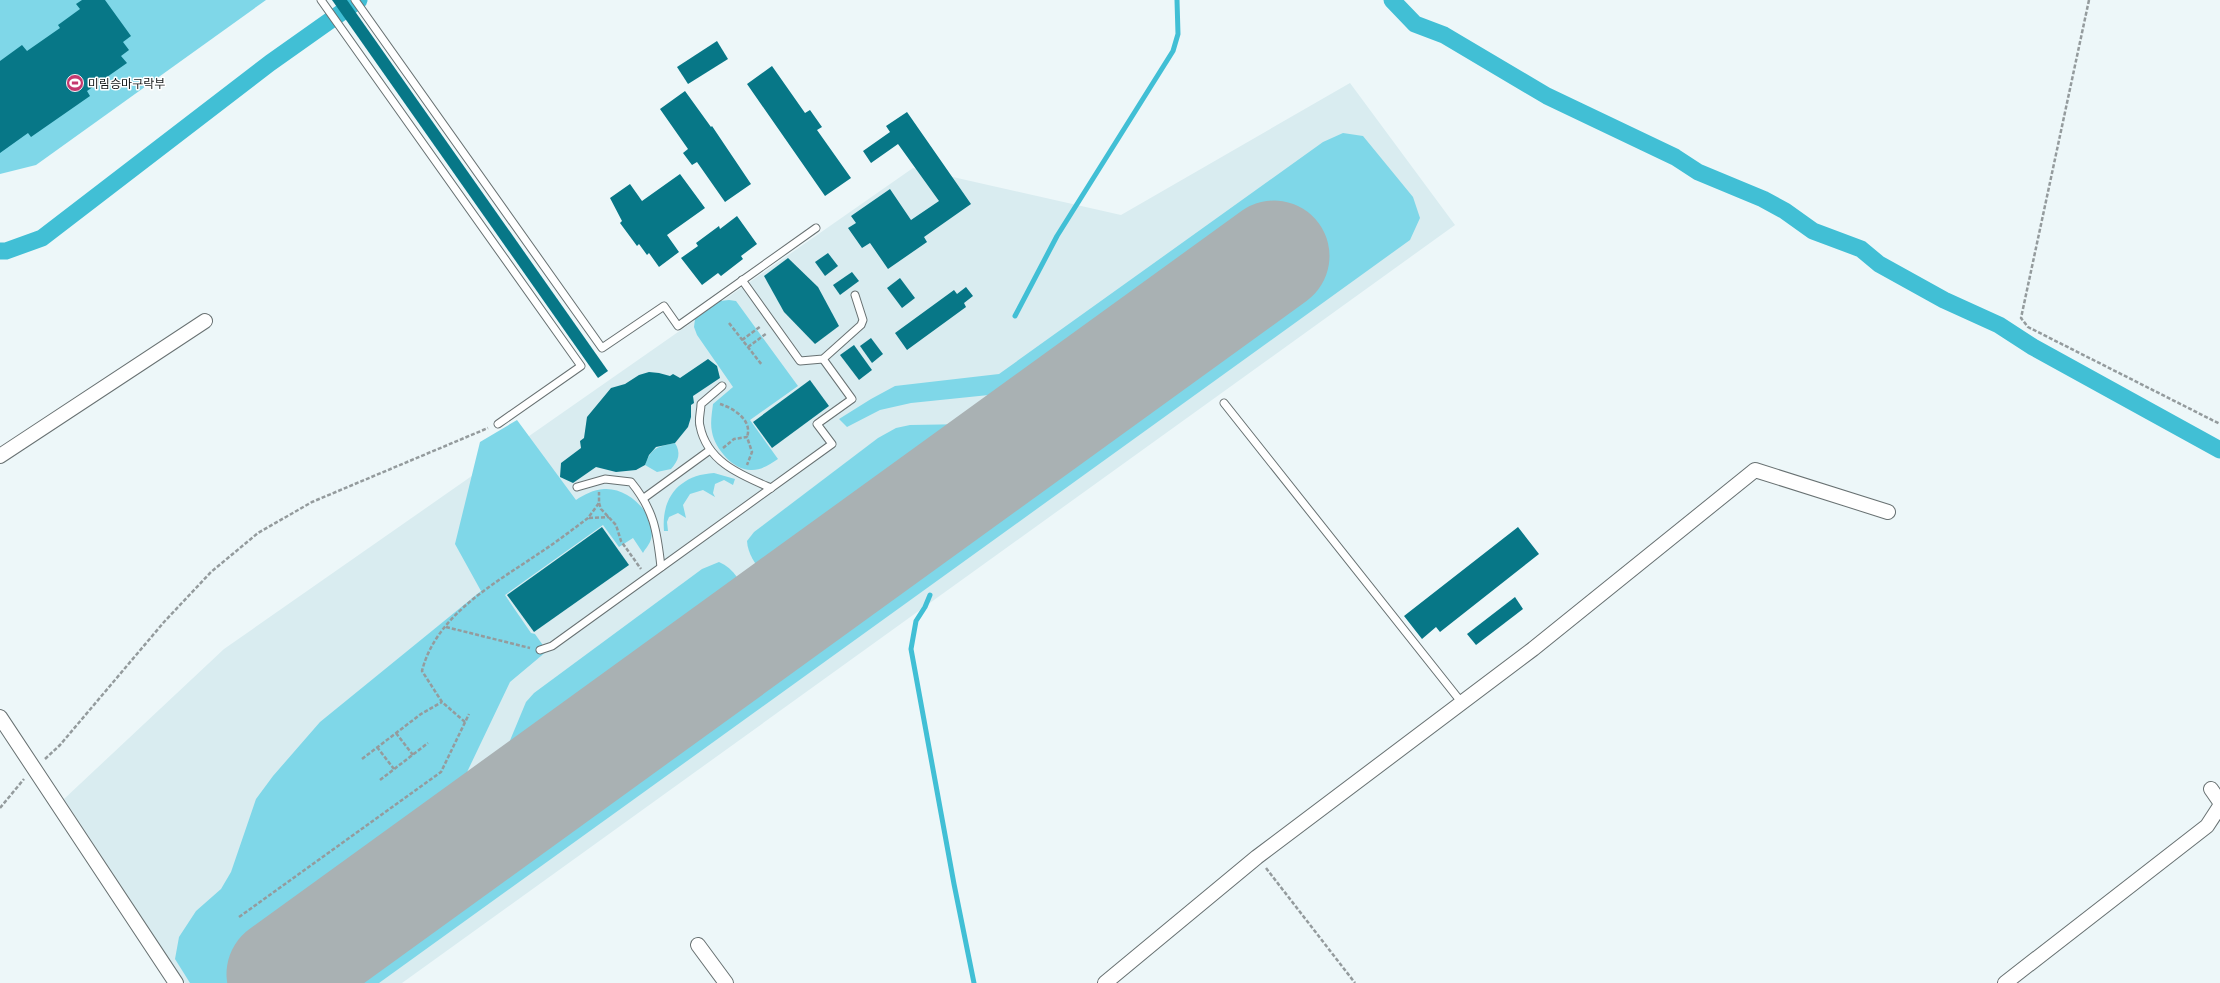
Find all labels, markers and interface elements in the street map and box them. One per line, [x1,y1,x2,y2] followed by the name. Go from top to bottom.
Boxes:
[65,73,85,93] sports icon: 미림승마구락부
[88,76,165,91] place label: 미림승마구락부

